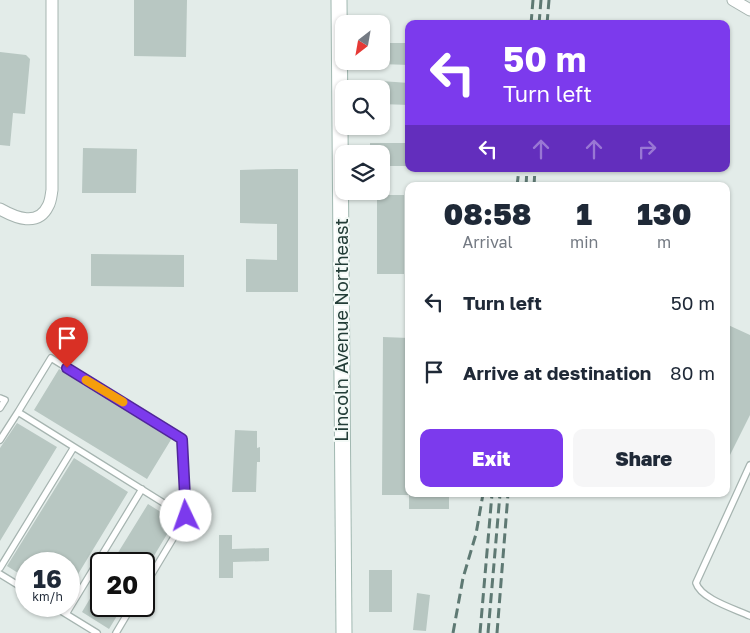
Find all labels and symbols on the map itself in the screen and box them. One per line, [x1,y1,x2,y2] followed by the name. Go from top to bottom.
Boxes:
[335,15,390,70] north arrow
[330,218,352,442] street label: Lincoln Avenue Northeast
[46,317,88,368] pin
[159,489,211,541] position arrow
[90,552,155,617] speed limit sign: 20

